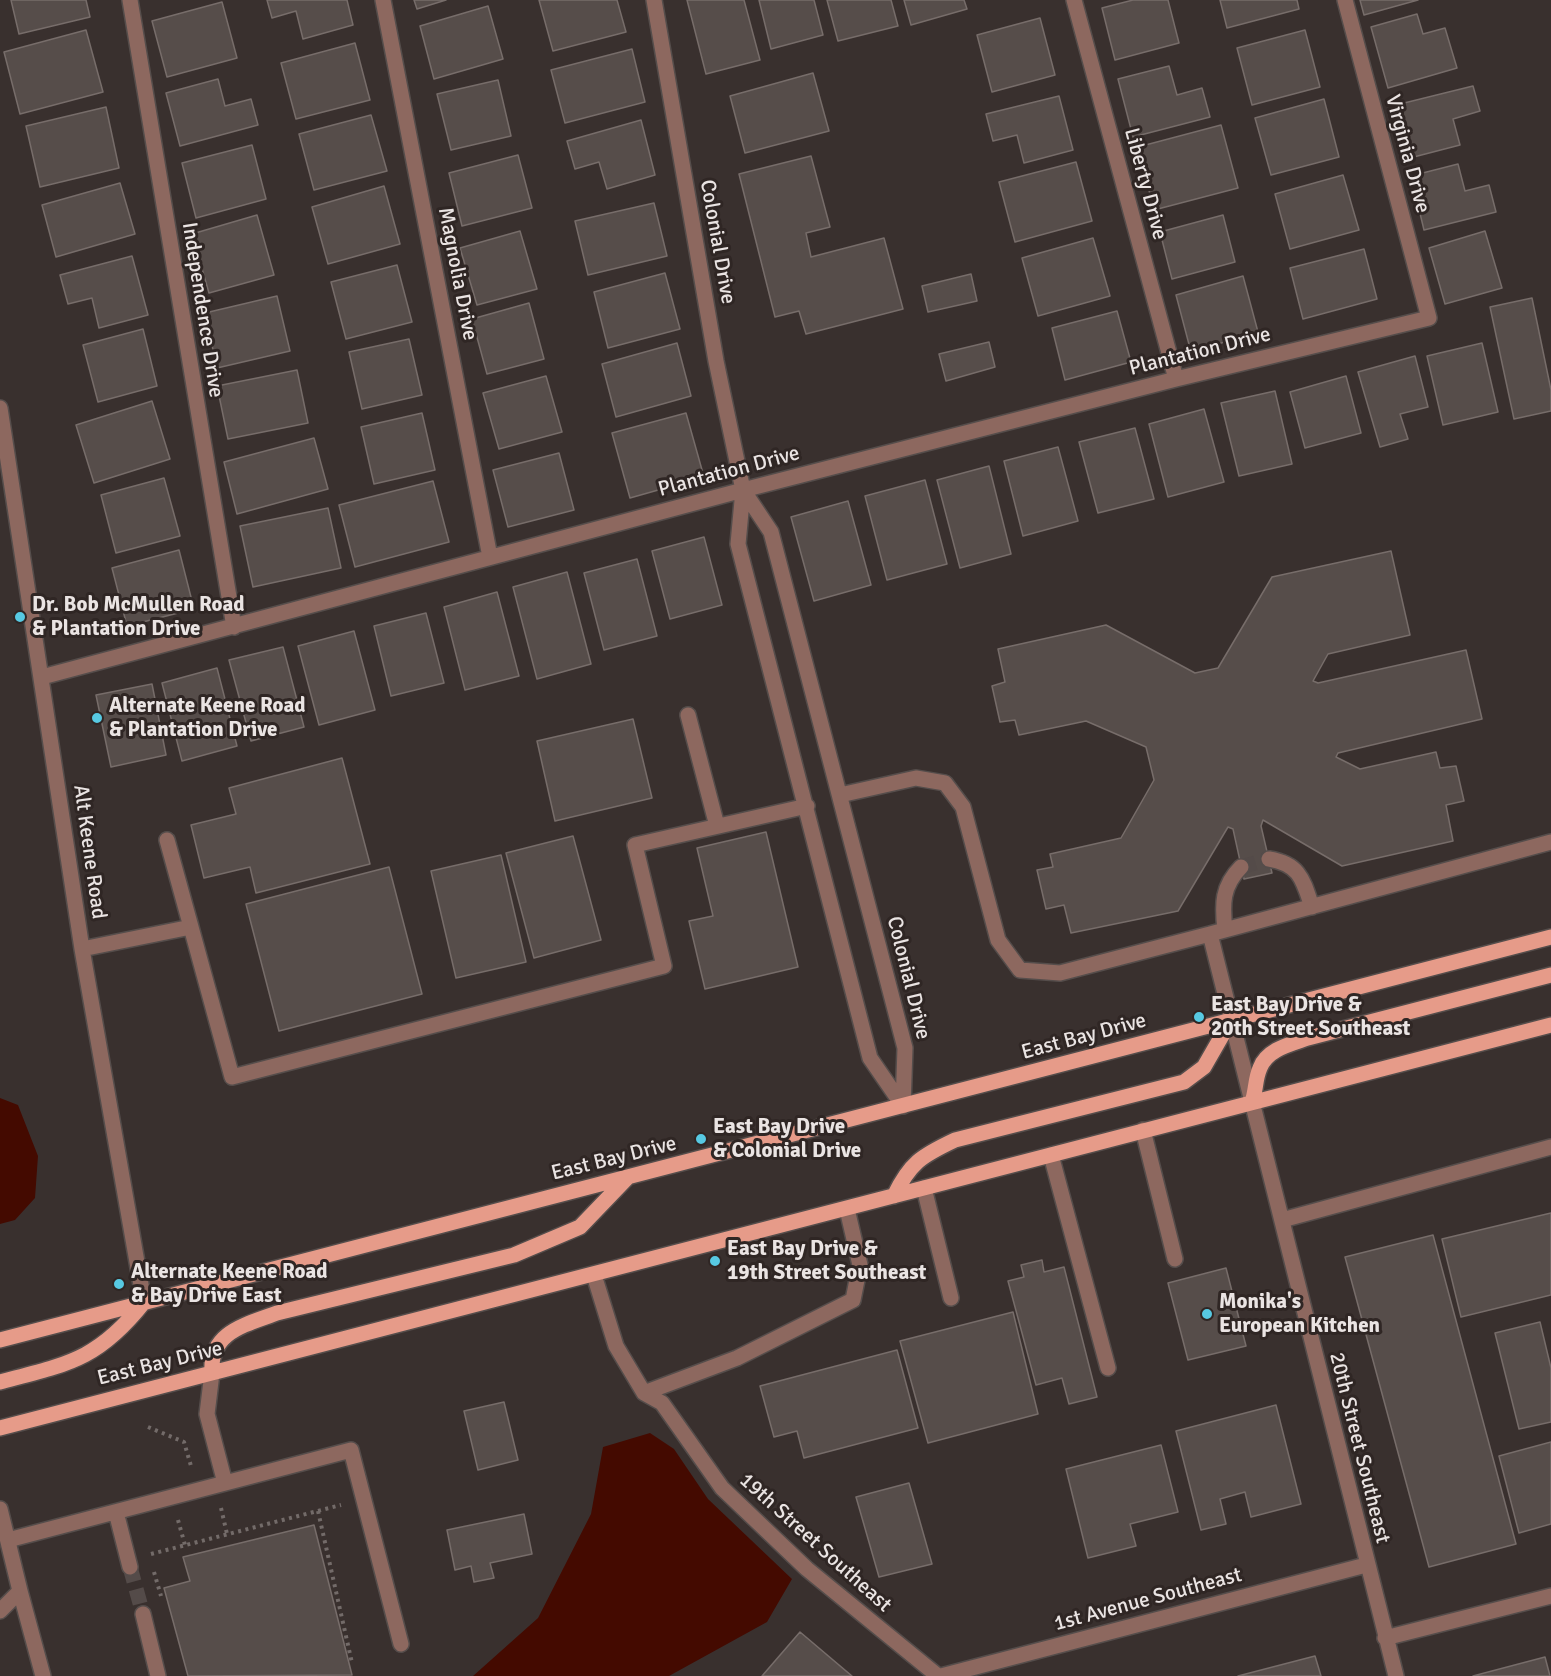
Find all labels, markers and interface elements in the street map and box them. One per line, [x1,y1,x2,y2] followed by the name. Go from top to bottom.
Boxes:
[1379,92,1435,216] street label: Virginia Drive
[1118,125,1172,243] street label: Liberty Drive
[694,178,740,306] street label: Colonial Drive
[432,205,482,343] street label: Magnolia Drive
[176,220,228,400] street label: Independence Drive
[1127,322,1273,382] street label: Plantation Drive
[656,441,802,503] street label: Plantation Drive
[32,592,245,642] place label: Dr. Bob McMullen Road & Plantation Drive
[13,610,27,624] marker: Dr. Bob McMullen Road & Plantation Drive
[109,693,306,743] place label: Alternate Keene Road & Plantation Drive
[90,711,104,725] marker: Alternate Keene Road & Plantation Drive
[67,783,111,921] street label: Alt Keene Road
[881,914,935,1042] street label: Colonial Drive
[1211,992,1410,1042] place label: East Bay Drive & 20th Street Southeast
[1019,1008,1149,1066] street label: East Bay Drive
[1192,1010,1206,1024] marker: East Bay Drive & 20th Street Southeast
[713,1114,861,1164] place label: East Bay Drive & Colonial Drive
[549,1131,679,1187] street label: East Bay Drive
[694,1132,708,1146] marker: East Bay Drive & Colonial Drive
[727,1236,926,1286] place label: East Bay Drive & 19th Street Southeast
[708,1254,722,1268] marker: East Bay Drive & 19th Street Southeast
[131,1259,328,1309] place label: Alternate Keene Road & Bay Drive East
[112,1277,126,1291] marker: Alternate Keene Road & Bay Drive East
[1219,1289,1380,1339] place label: Monika's European Kitchen
[1200,1307,1214,1321] marker: Monika's European Kitchen
[95,1336,225,1392] street label: East Bay Drive
[1323,1350,1395,1546] street label: 20th Street Southeast
[734,1468,896,1618] street label: 19th Street Southeast
[1051,1563,1245,1637] street label: 1st Avenue Southeast

